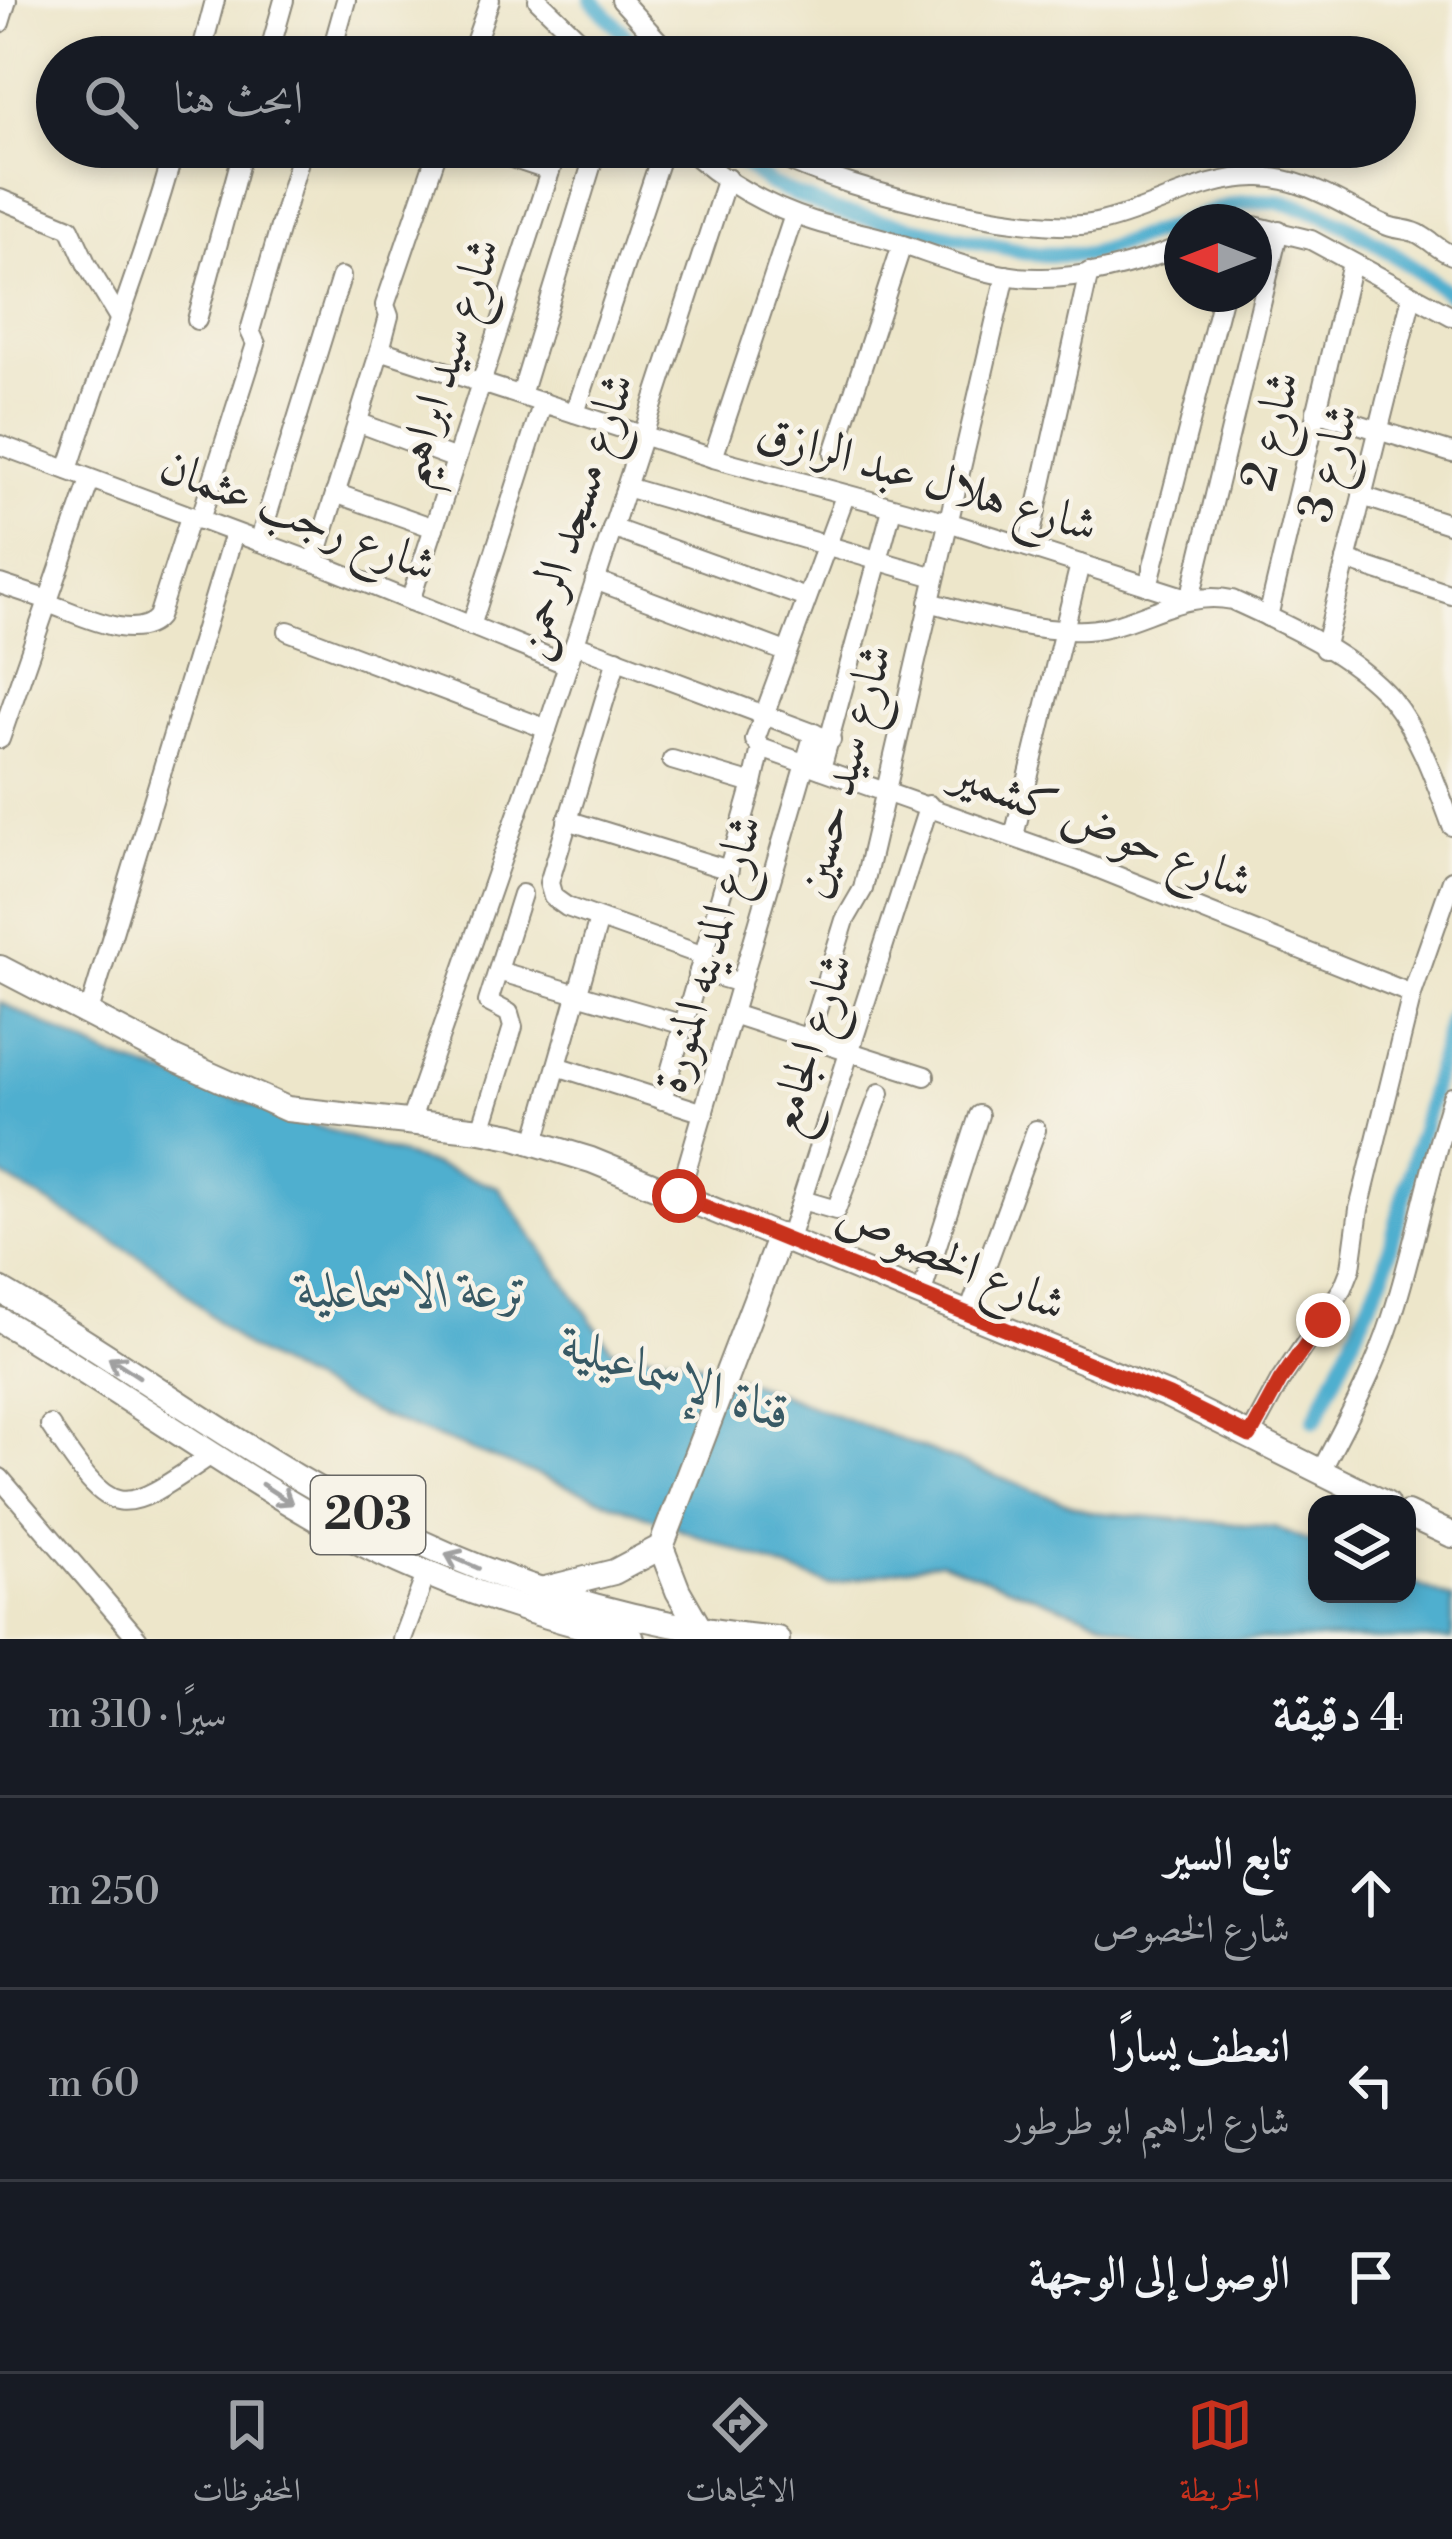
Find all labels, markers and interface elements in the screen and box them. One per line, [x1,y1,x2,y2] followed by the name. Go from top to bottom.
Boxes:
[36,36,1416,168] search box
[78,69,144,135] icon: search
[174,71,303,128] text: ابحث هنا
[1164,204,1272,312] north arrow
[379,231,529,498] street label: شارع سيد ابراهيم
[1229,365,1322,498] street label: شارع 2
[501,366,656,668] street label: شارع مسجد الرحمن
[1286,398,1380,530] street label: شارع 3
[748,403,1104,564] street label: شارع هلال عبد الرازق
[149,437,445,604] street label: شارع رجب عثمان
[782,638,914,906] street label: شارع سيد حسين
[936,742,1261,920] street label: شارع حوض كشمير
[641,808,784,1102] street label: شارع المدينه المنورة
[754,946,879,1146] street label: شارع الجامع
[652,1169,706,1223] route start
[825,1186,1075,1343] street label: شارع الخصوص
[293,1260,531,1324] water label: ترعة الاسماعلية
[1296,1293,1350,1347] route end
[549,1312,800,1450] water label: قناة الإسماعيلية
[108,1354,142,1379] one-way arrow
[311,1476,425,1554] road number: 203
[259,1482,293,1506] one-way arrow
[1308,1495,1416,1603] map controls
[1308,1495,1416,1603] button: layers
[444,1548,480,1570] one-way arrow
[1273,1683,1404,1747] text: 4 دقيقة
[48,1691,227,1740] text: سيرًا · 310 m
[1165,1827,1290,1884] text: تابع السير
[1338,1860,1404,1926] icon: ahead
[48,1868,160,1917] text: 250 m
[1092,1906,1290,1955] text: شارع الخصوص
[1108,2019,1290,2076] text: انعطف يسارًا
[1338,2052,1404,2118] icon: left
[48,2060,140,2109] text: 60 m
[1007,2098,1290,2147] text: شارع ابراهيم ابو طرطور
[1338,2244,1404,2310] icon: arrive
[1029,2246,1290,2303] text: الوصول إلى الوجهة
[192,2392,301,2522] tab: المحفوظات
[685,2392,795,2522] tab: الاتجاهات
[1180,2392,1260,2522] tab: الخريطة

